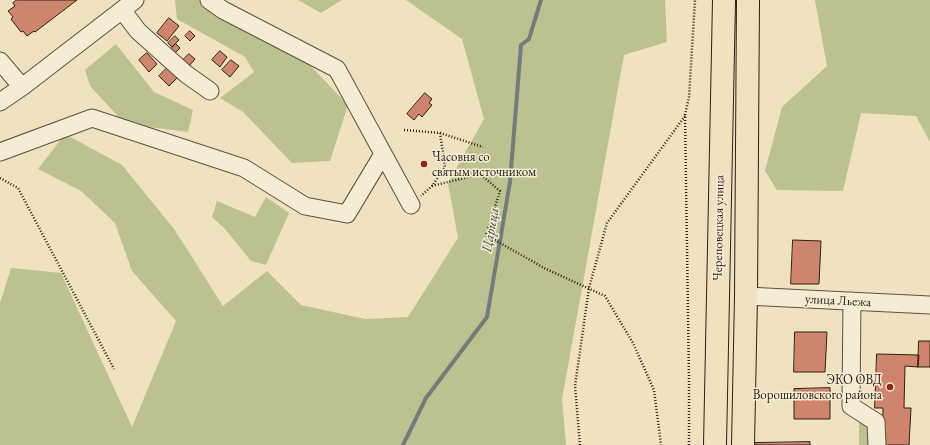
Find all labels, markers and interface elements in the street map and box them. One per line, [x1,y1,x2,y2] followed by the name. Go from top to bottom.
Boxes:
[432,149,536,180] place label: Часовня со святым источником
[419,159,429,169] marker: Часовня со святым источником
[710,175,728,281] street label: Череповецкая улица
[479,206,503,254] water label: Царица
[804,291,872,311] street label: улица Льежа
[753,372,882,403] place label: ЭКО ОВД Ворошиловского района
[885,382,895,392] marker: ЭКО ОВД Ворошиловского района

